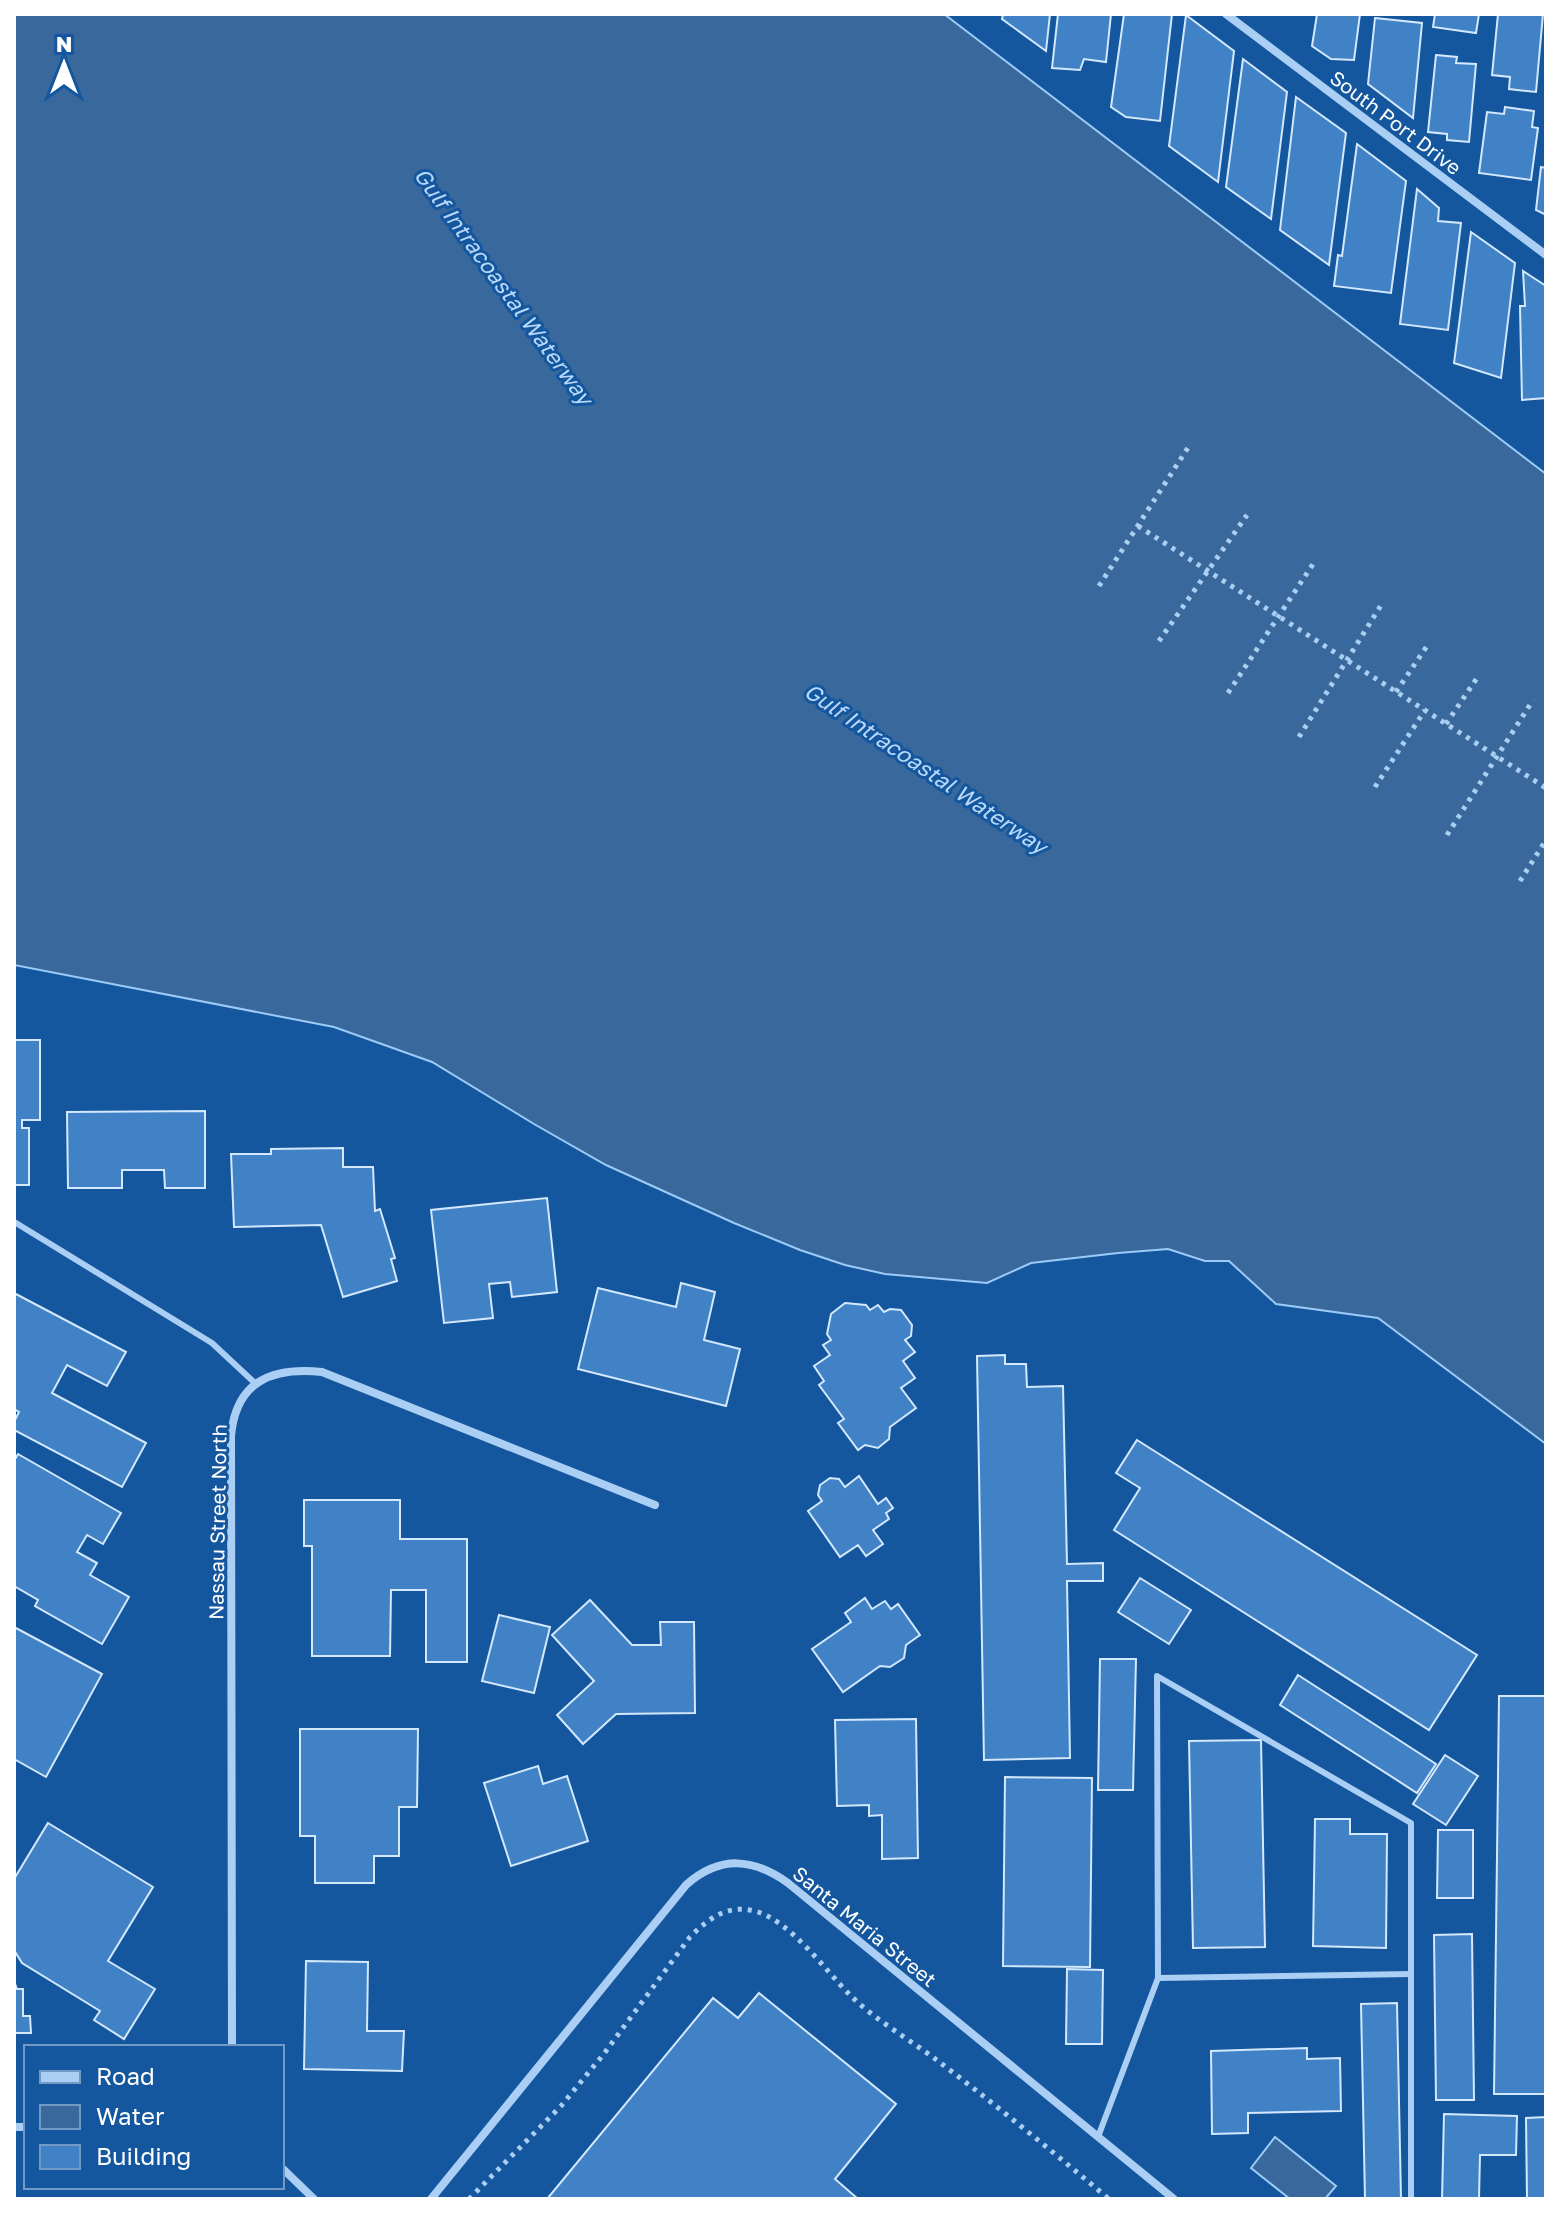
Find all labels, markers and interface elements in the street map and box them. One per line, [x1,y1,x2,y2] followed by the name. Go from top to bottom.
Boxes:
[24,24,104,104] north arrow
[56,30,72,57] text: N
[1326,65,1466,179] street label: South Port Drive
[409,162,601,412] water label: Gulf Intracoastal Waterway
[800,677,1055,861] water label: Gulf Intracoastal Waterway
[203,1424,231,1620] street label: Nassau Street North
[788,1861,942,1991] street label: Santa Maria Street
[24,2045,284,2189] legend
[96,2061,155,2090] text: Road
[96,2101,164,2130] text: Water
[96,2141,191,2170] text: Building

